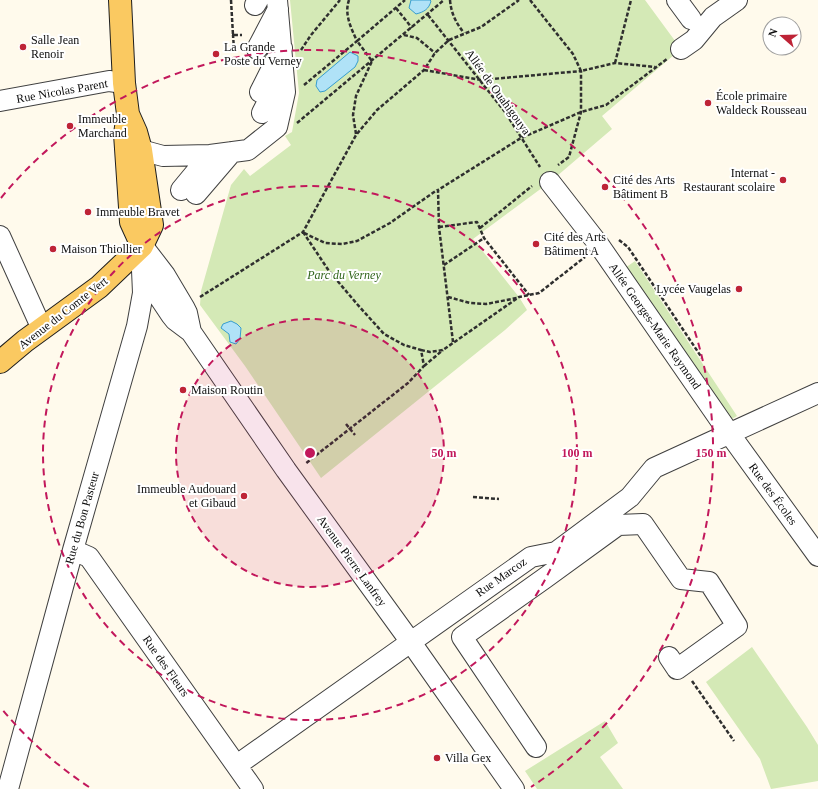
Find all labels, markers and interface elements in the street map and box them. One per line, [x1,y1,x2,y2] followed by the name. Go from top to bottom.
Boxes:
[762,16,802,56] north arrow
[766,27,780,38] text: N
[31,33,79,61] place label: Salle Jean Renoir
[224,40,302,68] place label: La Grande Poste du Verney
[18,42,28,52] marker: Salle Jean Renoir
[462,47,534,138] street label: Allée de Ouahigouya
[211,49,221,59] marker: La Grande Poste du Verney
[15,76,109,106] street label: Rue Nicolas Parent
[716,89,807,117] place label: École primaire Waldeck Rousseau
[703,98,713,108] marker: École primaire Waldeck Rousseau
[78,112,127,140] place label: Immeuble Marchand
[65,121,75,131] marker: Immeuble Marchand
[683,166,775,194] place label: Internat - Restaurant scolaire
[613,173,675,201] place label: Cité des Arts Bâtiment B
[778,175,788,185] marker: Internat - Restaurant scolaire
[600,182,610,192] marker: Cité des Arts Bâtiment B
[96,205,180,219] place label: Immeuble Bravet
[83,207,93,217] marker: Immeuble Bravet
[544,230,606,258] place label: Cité des Arts Bâtiment A
[531,239,541,249] marker: Cité des Arts Bâtiment A
[61,242,142,256] place label: Maison Thiollier
[48,244,58,254] marker: Maison Thiollier
[606,260,704,392] street label: Allée Georges-Marie Raymond
[306,268,381,282] park label: Parc du Verney
[16,273,111,352] street label: Avenue du Comte Vert
[656,282,731,296] place label: Lycée Vaugelas
[734,284,744,294] marker: Lycée Vaugelas
[191,383,263,397] place label: Maison Routin
[178,385,188,395] marker: Maison Routin
[303,446,317,460] centre of rings
[432,446,457,460] text: 50 m
[562,446,593,460] text: 100 m
[696,446,727,460] text: 150 m
[746,460,800,528] street label: Rue des Écoles
[62,470,102,566] street label: Rue du Bon Pasteur
[137,482,236,510] place label: Immeuble Audouard et Gibaud
[239,491,249,501] marker: Immeuble Audouard et Gibaud
[314,513,390,609] street label: Avenue Pierre Lanfrey
[473,554,529,600] street label: Rue Marcoz
[140,633,192,699] street label: Rue des Fleurs
[445,751,491,765] place label: Villa Gex
[432,753,442,763] marker: Villa Gex

